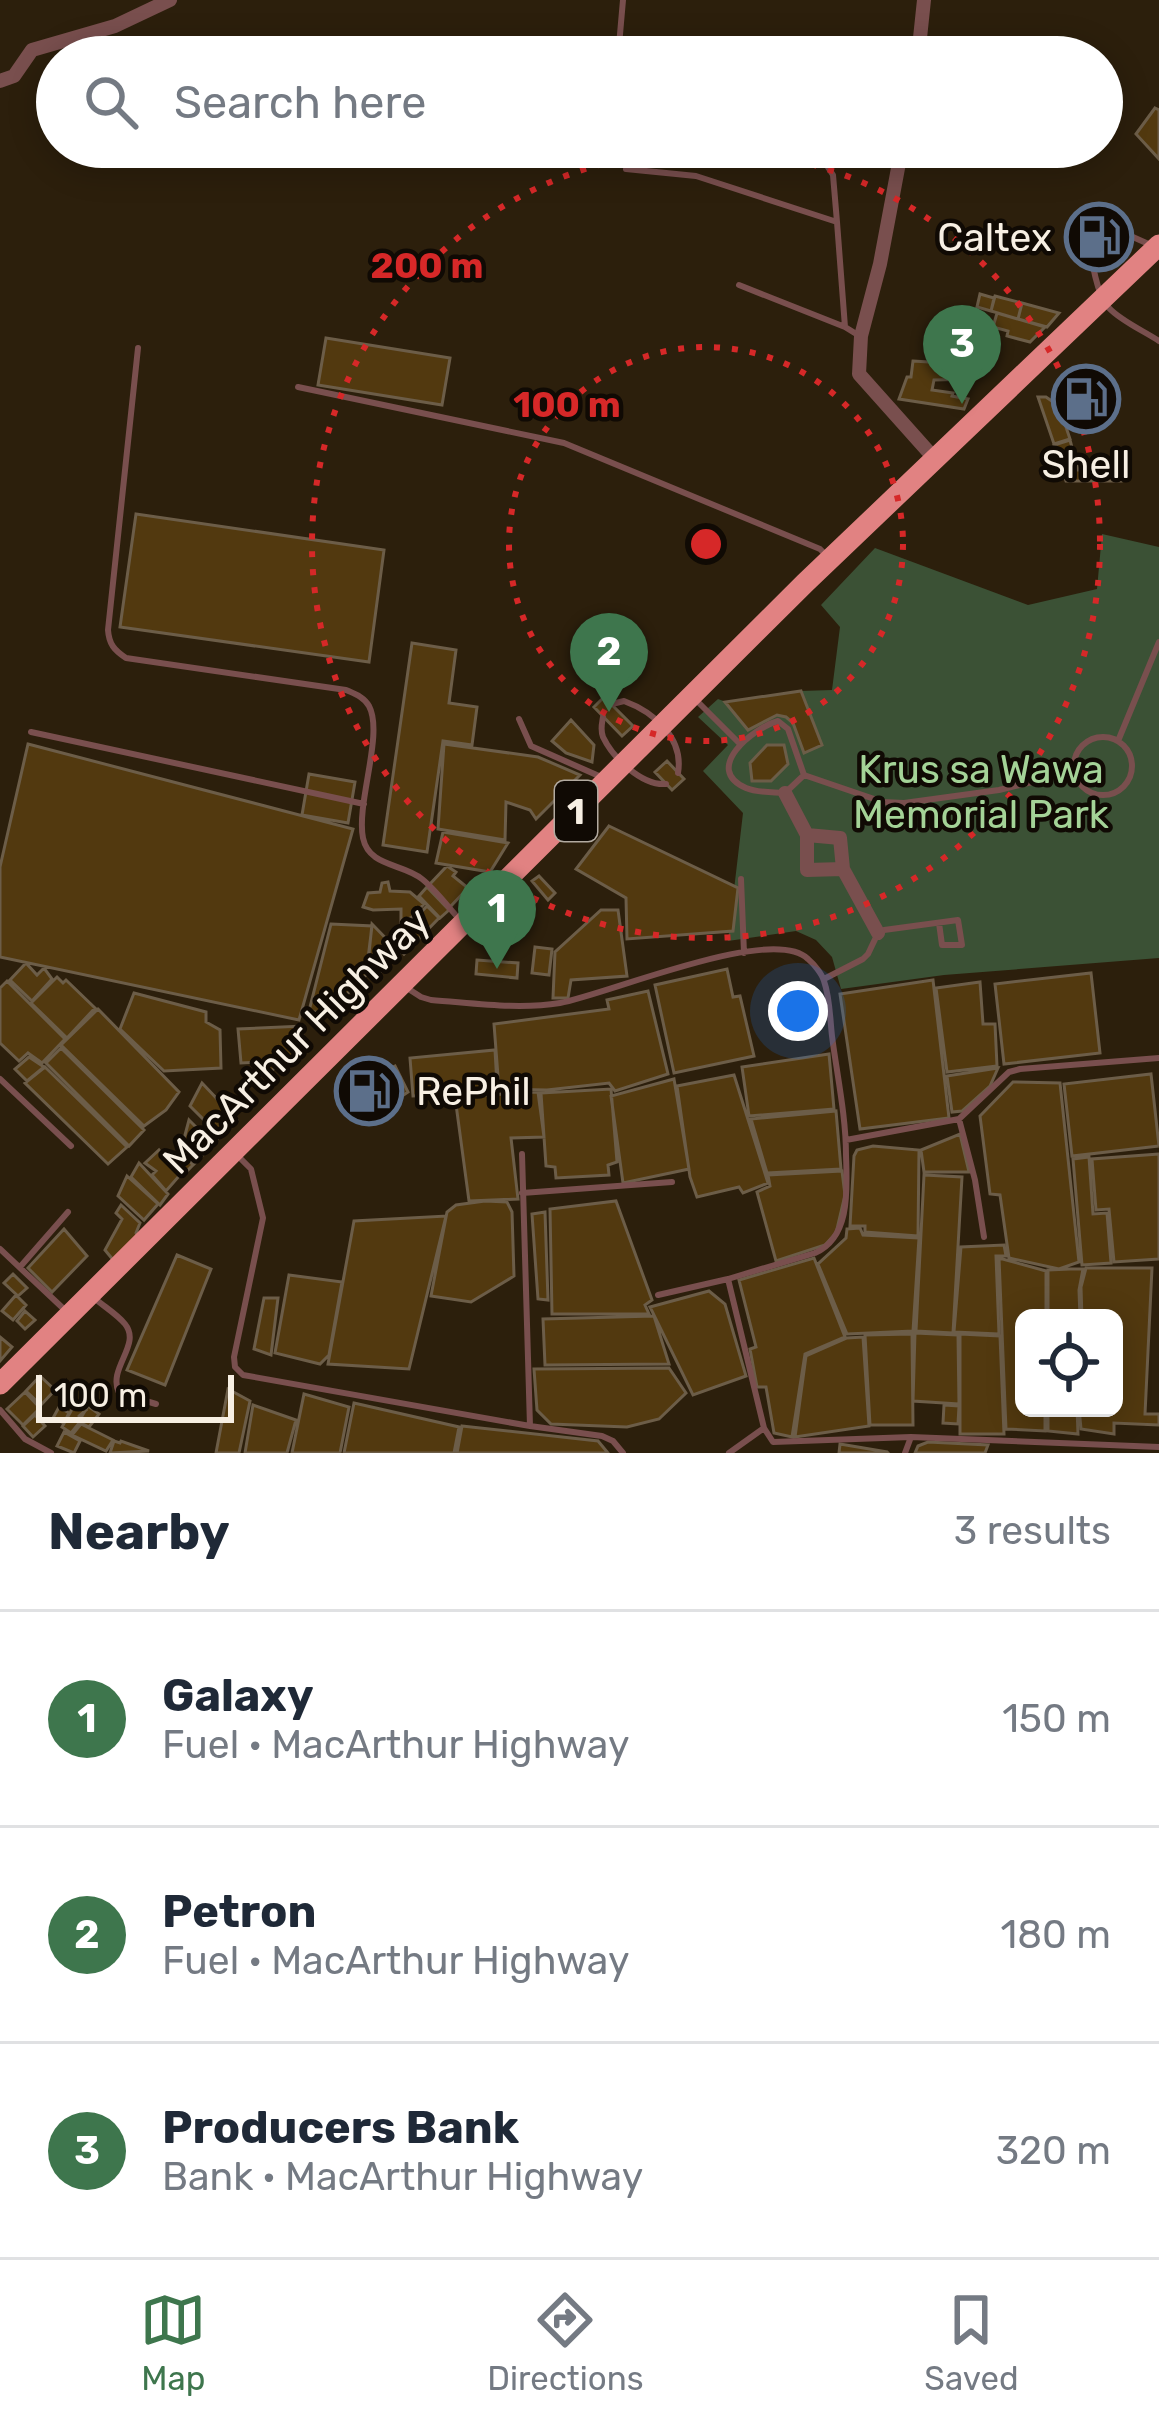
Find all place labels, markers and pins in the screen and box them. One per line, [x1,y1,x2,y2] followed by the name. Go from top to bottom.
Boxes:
[1064,202,1134,272] fuel station icon: Caltex
[937,215,1052,261] place label: Caltex
[923,305,1001,404] pin: 3
[1051,364,1121,434] fuel station icon: Shell
[1042,442,1130,488] place label: Shell
[685,523,727,565] centre of rings
[570,613,648,712] pin: 2
[458,870,536,969] pin: 1
[334,1056,404,1126] fuel station icon: RePhil
[416,1069,531,1115] place label: RePhil

